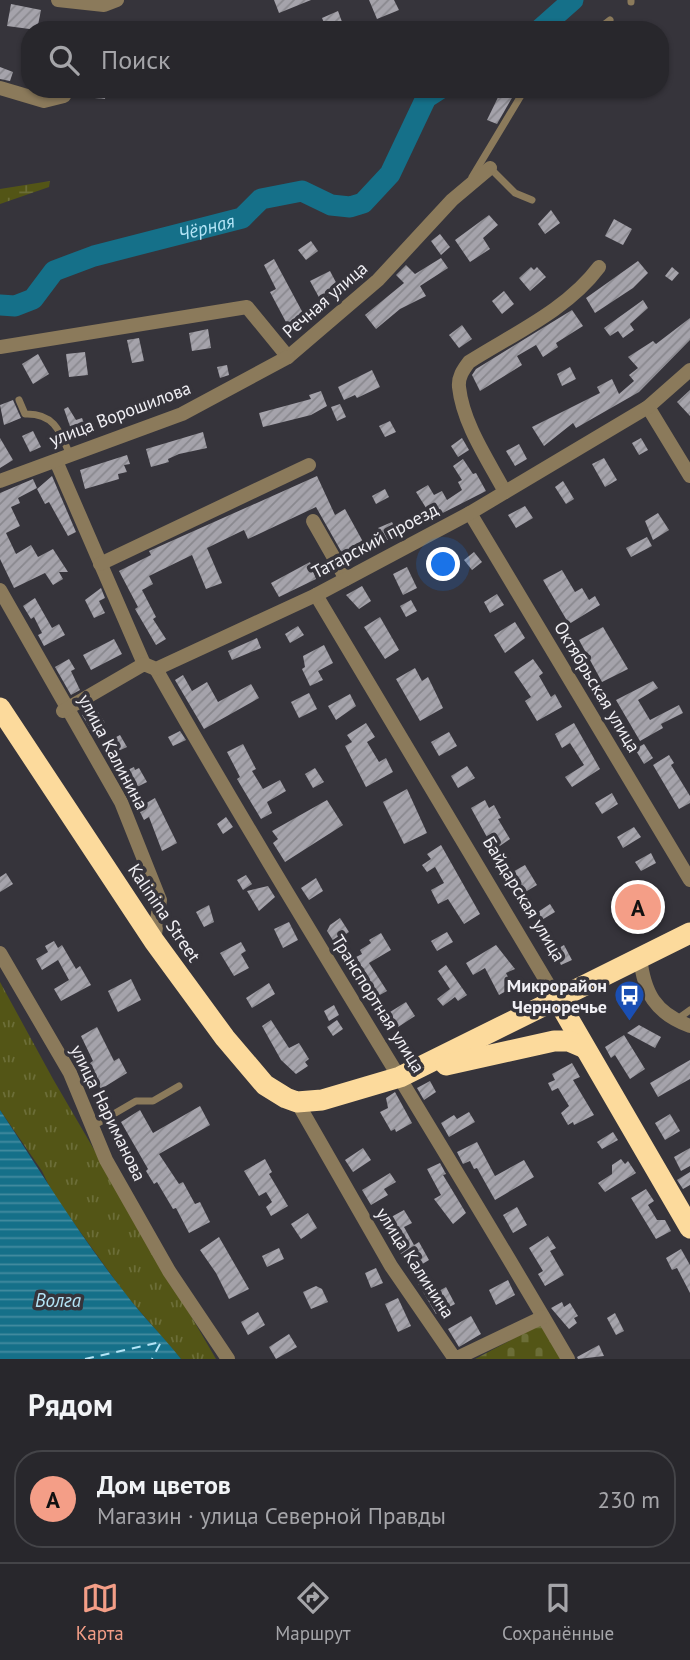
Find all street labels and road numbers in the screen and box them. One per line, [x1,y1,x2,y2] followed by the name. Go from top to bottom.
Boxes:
[277,256,372,343] street label: Речная улица
[46,376,194,451] street label: улица Ворошилова
[308,497,442,584] street label: Татарский проезд
[549,617,646,757] street label: Октябрьская улица
[73,690,154,814] street label: улица Калинина
[478,832,571,965] street label: Байдарская улица
[123,859,206,966] street label: Kalinina Street
[327,931,430,1077] street label: Транспортная улица
[65,1041,151,1185] street label: улица Нариманова
[371,1203,460,1323] street label: улица Калинина

